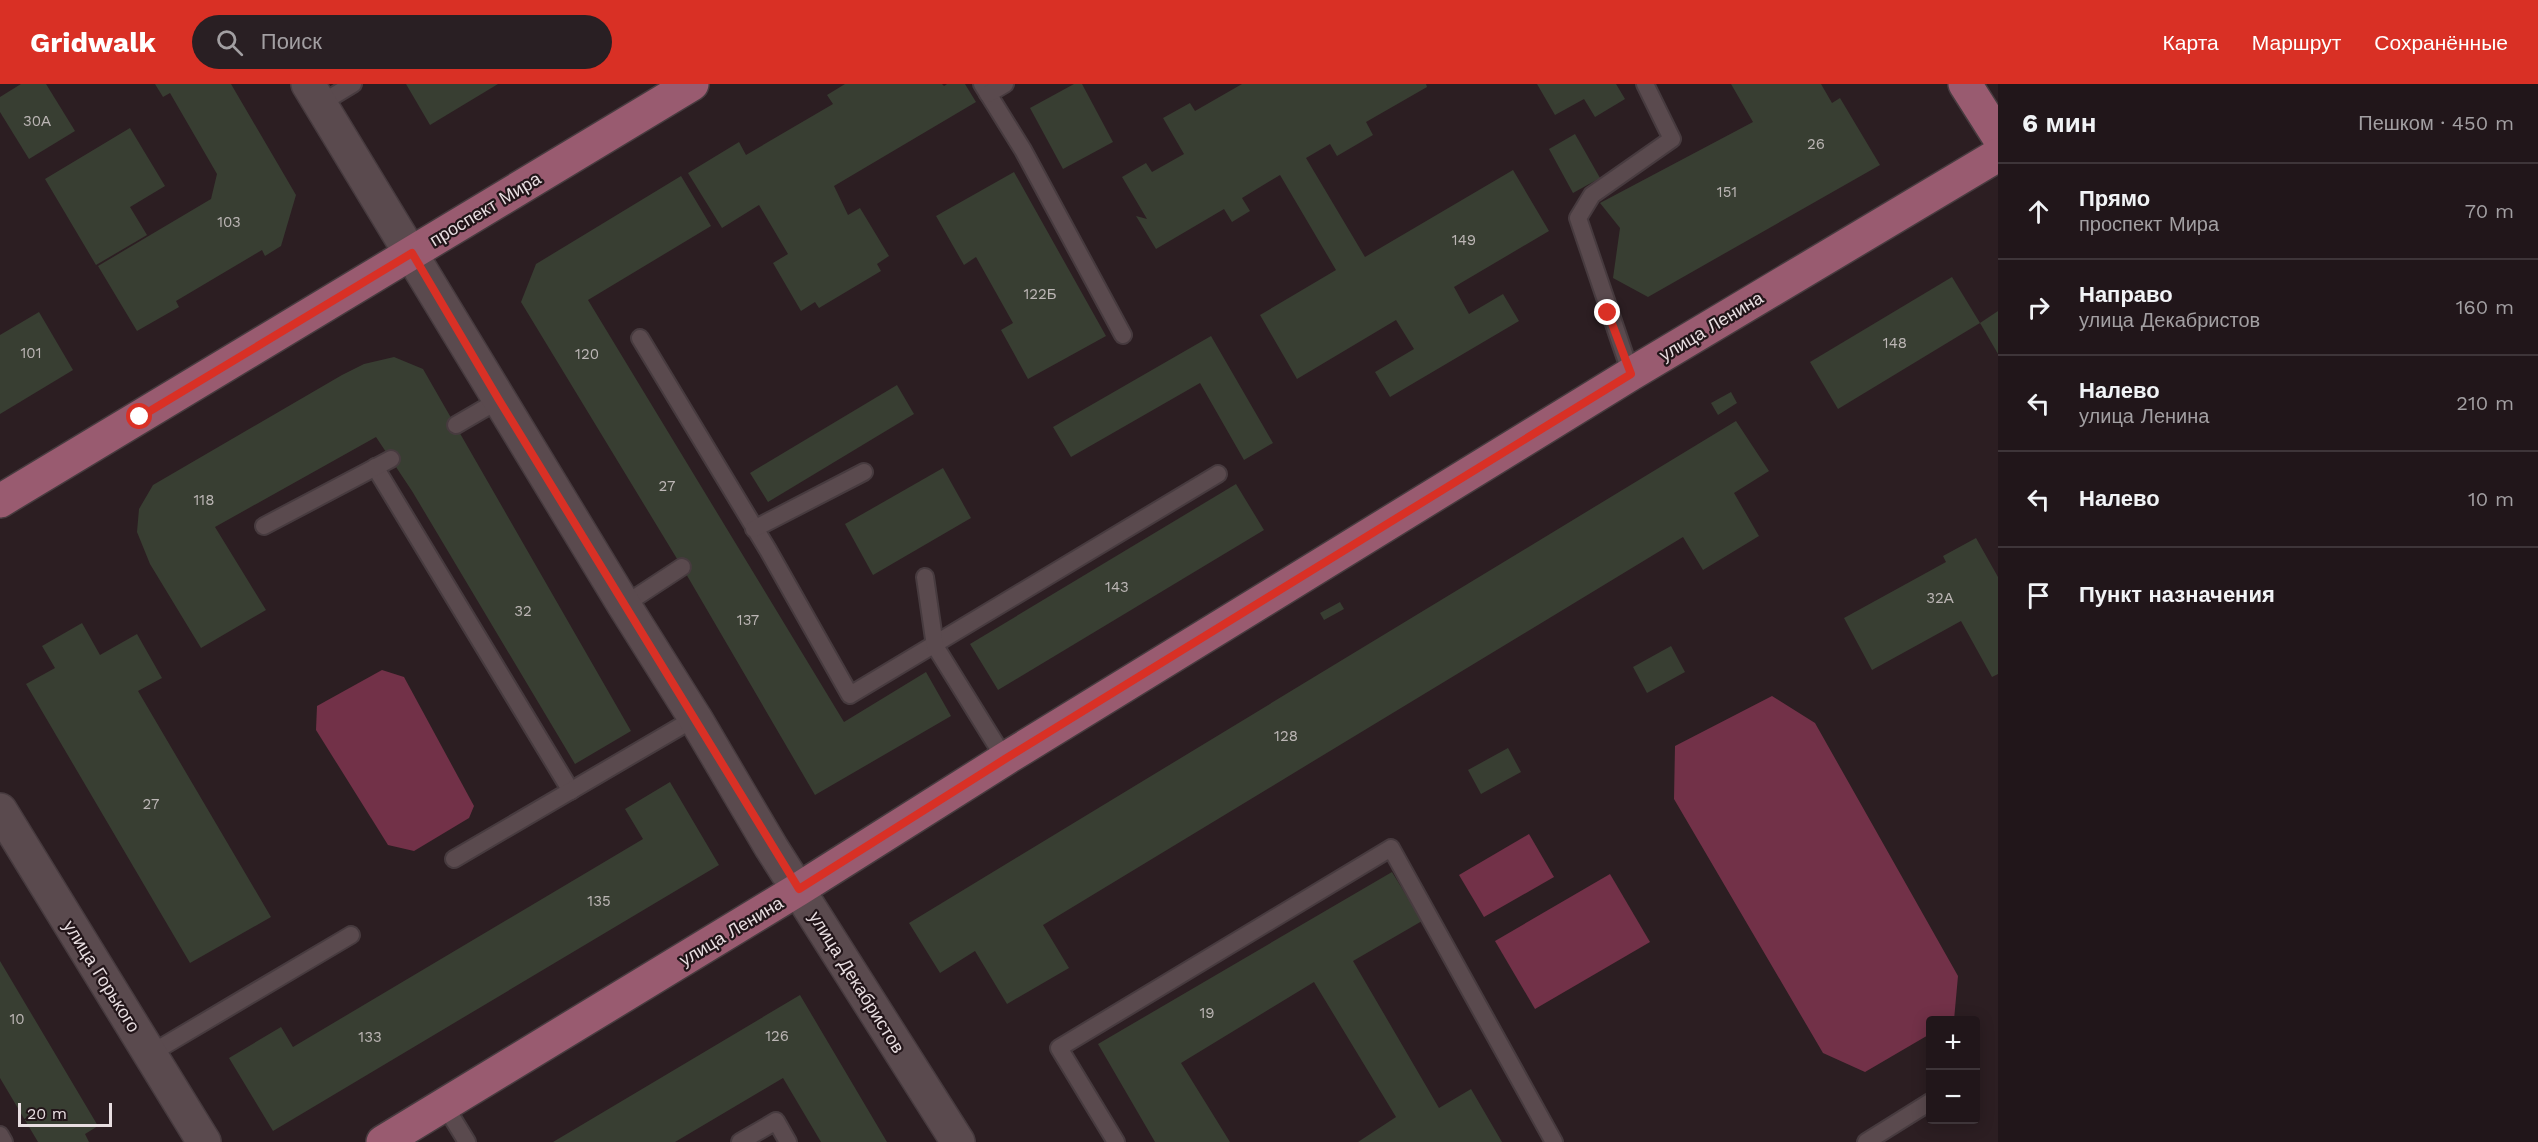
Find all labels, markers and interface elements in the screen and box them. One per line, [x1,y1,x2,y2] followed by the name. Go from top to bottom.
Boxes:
[192,15,612,69] search box
[30,26,156,59] text: Gridwalk
[213,26,246,59] icon: search
[261,29,322,54] text: Поиск
[2163,30,2219,55] text: Карта
[2252,30,2341,55] text: Маршрут
[2374,30,2508,55] text: Сохранённые
[2022,108,2096,138] text: 6 мин
[2358,111,2514,135] text: Пешком · 450 m
[23,112,51,130] house number: 30А
[1807,135,1825,153] house number: 26
[426,167,545,250] street label: проспект Мира
[1717,183,1737,201] house number: 151
[2079,186,2150,211] text: Прямо
[2022,195,2055,228] icon: ahead
[2465,199,2514,223] text: 70 m
[2079,212,2219,236] text: проспект Мира
[217,213,241,231] house number: 103
[1452,231,1476,249] house number: 149
[2079,282,2173,307] text: Направо
[1023,285,1057,303] house number: 122Б
[1655,286,1768,365] street label: улица Ленина
[2022,291,2055,324] icon: right
[2456,295,2514,319] text: 160 m
[1594,299,1620,325] route end
[2079,308,2260,332] text: улица Декабристов
[1883,334,1907,352] house number: 148
[20,344,42,362] house number: 101
[575,345,599,363] house number: 120
[2079,378,2160,403] text: Налево
[2022,387,2055,420] icon: left
[2456,391,2514,415] text: 210 m
[126,403,152,429] route start
[2079,404,2209,428] text: улица Ленина
[659,477,675,495] house number: 27
[2022,483,2055,516] icon: left
[2079,486,2160,511] text: Налево
[2468,487,2514,511] text: 10 m
[194,491,214,509] house number: 118
[1105,578,1129,596] house number: 143
[2022,579,2055,612] icon: arrive
[2079,582,2275,607] text: Пункт назначения
[1926,589,1954,607] house number: 32А
[514,602,532,620] house number: 32
[737,611,759,629] house number: 137
[1274,727,1298,745] house number: 128
[143,795,159,813] house number: 27
[675,891,788,970] street label: улица Ленина
[587,892,611,910] house number: 135
[805,907,909,1057] street label: улица Декабристов
[59,916,145,1036] street label: улица Горького
[1199,1004,1215,1022] house number: 19
[9,1010,25,1028] house number: 10
[1926,1016,1980,1124] map controls
[1926,1016,1980,1070] button: +
[765,1027,789,1045] house number: 126
[358,1028,382,1046] house number: 133
[1926,1070,1980,1124] button: −
[18,1100,112,1128] scale bar
[27,1104,67,1123] text: 20 m

